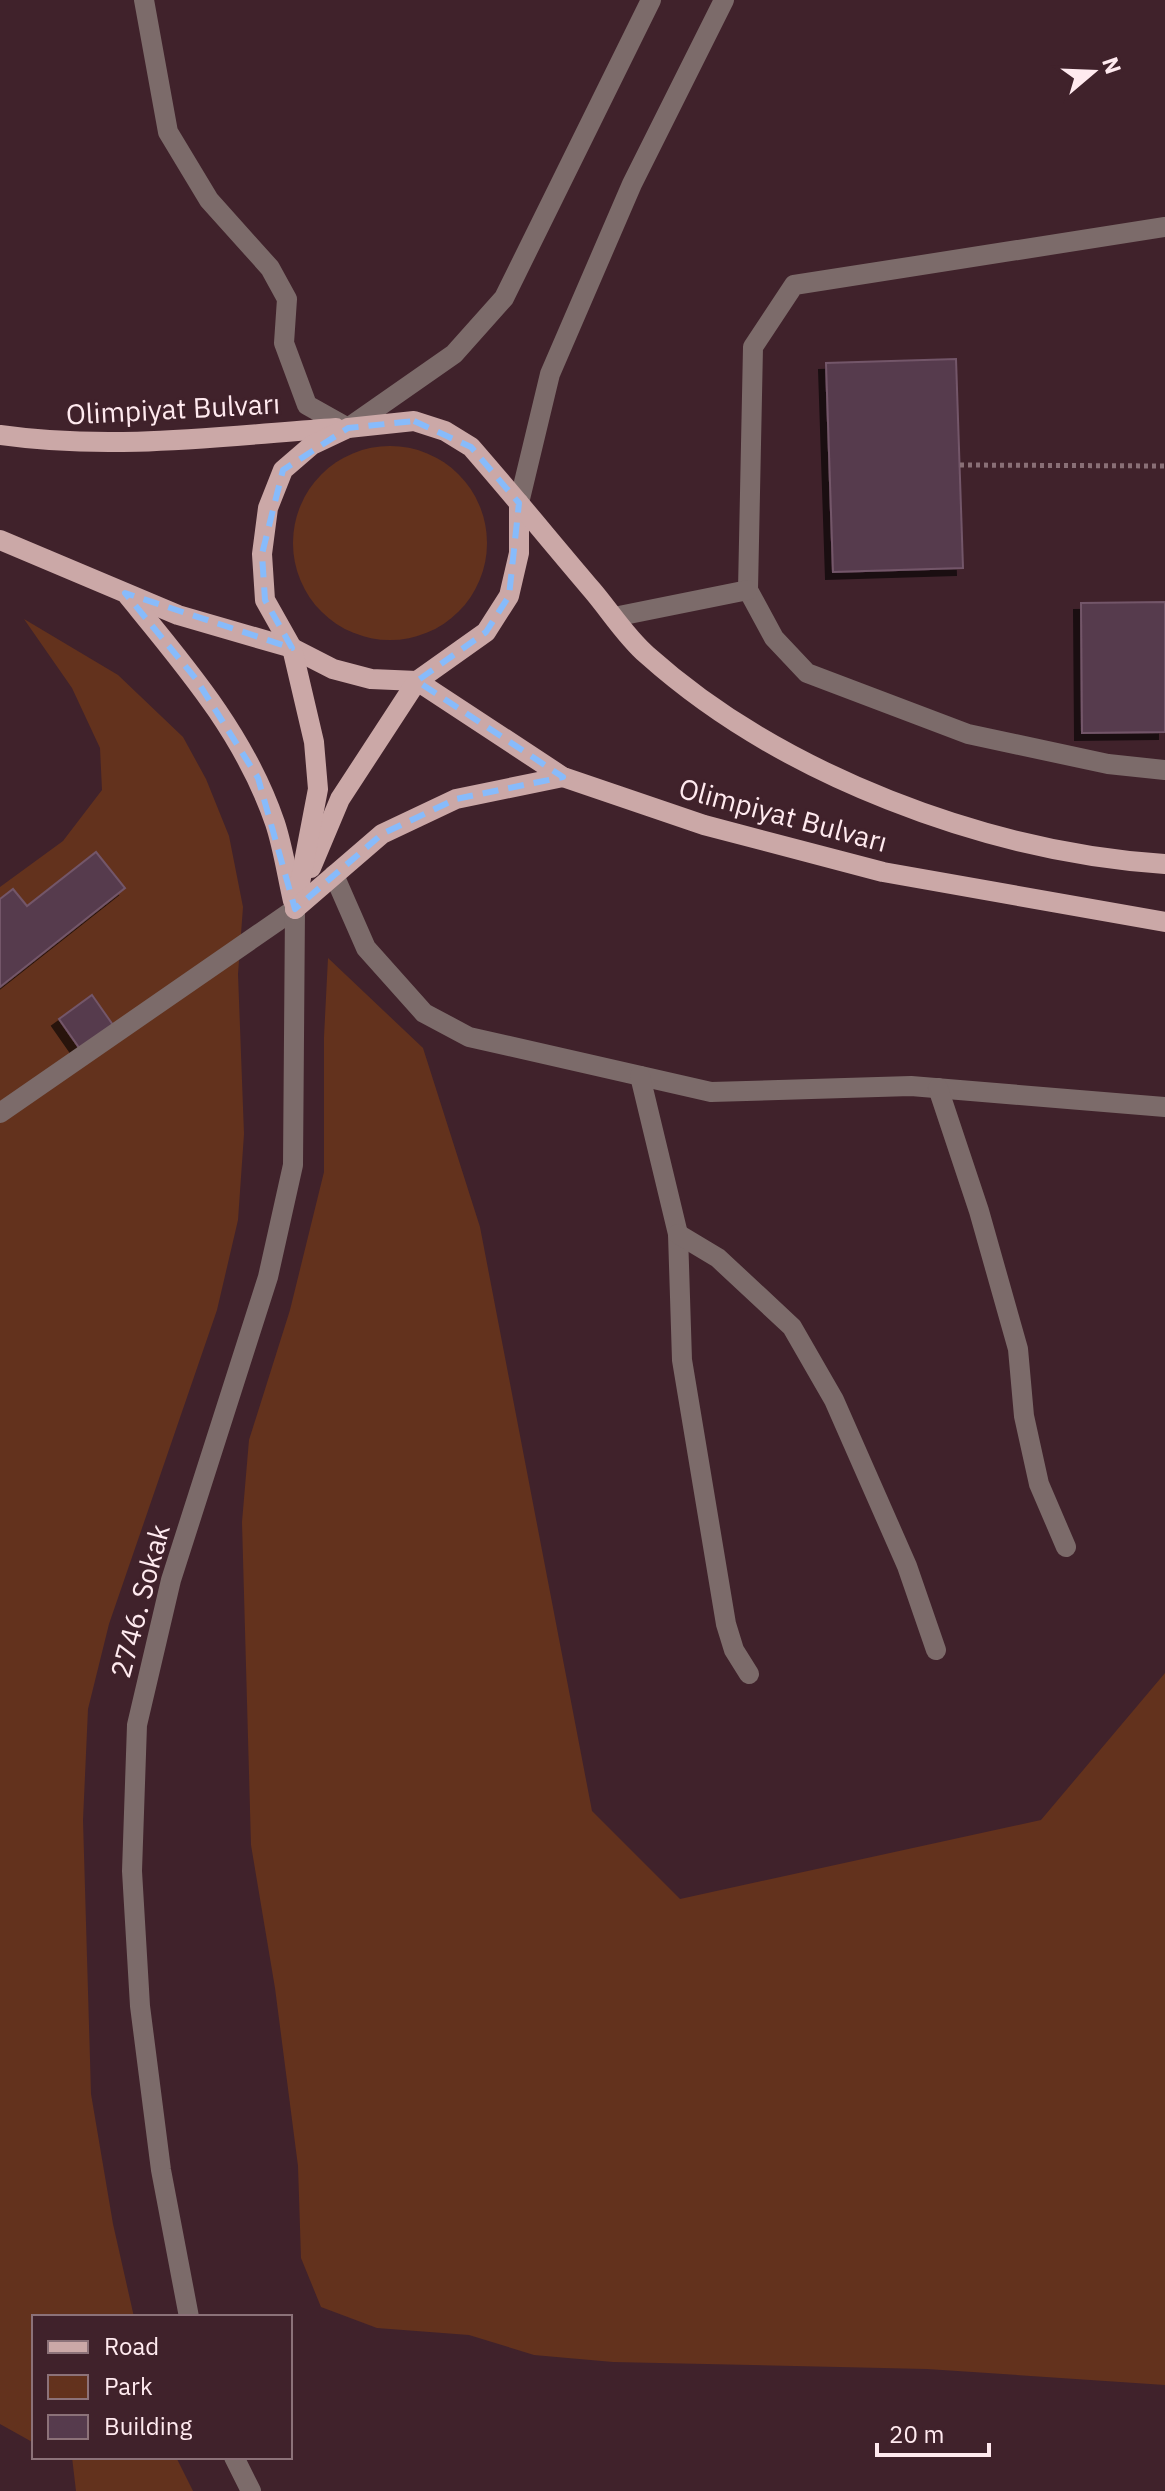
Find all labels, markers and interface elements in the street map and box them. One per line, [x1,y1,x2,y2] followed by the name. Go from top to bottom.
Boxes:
[1053,32,1133,112] north arrow
[1096,53,1129,78] text: N
[65,384,281,433] street label: Olimpiyat Bulvarı
[675,769,891,860] street label: Olimpiyat Bulvarı
[101,1520,178,1682] street label: 2746. Sokak
[32,2315,292,2459] legend
[104,2330,159,2362] text: Road
[104,2370,153,2402] text: Park
[877,2407,989,2457] scale bar
[104,2410,192,2442] text: Building
[889,2418,944,2450] text: 20 m

